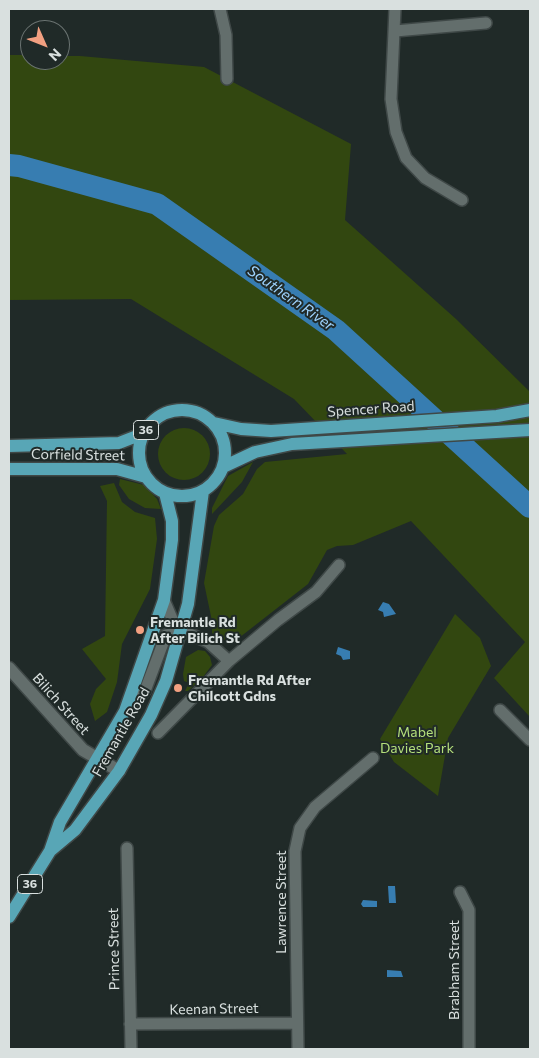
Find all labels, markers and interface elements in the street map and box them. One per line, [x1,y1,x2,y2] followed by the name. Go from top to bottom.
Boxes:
[20,20,70,70] north arrow
[46,45,65,65] text: N
[244,261,338,335] water label: Southern River
[327,398,415,420] street label: Spencer Road
[134,420,158,440] road number: 36
[31,446,125,464] street label: Corfield Street
[150,614,240,646] place label: Fremantle Rd After Bilich St
[134,624,146,636] marker: Fremantle Rd After Bilich St
[29,670,93,738] street label: Bilich Street
[188,672,311,704] place label: Fremantle Rd After Chilcott Gdns
[172,682,184,694] marker: Fremantle Rd After Chilcott Gdns
[89,684,153,780] street label: Fremantle Road
[380,724,454,756] park label: Mabel Davies Park
[273,850,289,954] street label: Lawrence Street
[18,874,42,894] road number: 36
[105,908,123,990] street label: Prince Street
[446,920,462,1020] street label: Brabham Street
[169,1000,259,1018] street label: Keenan Street

